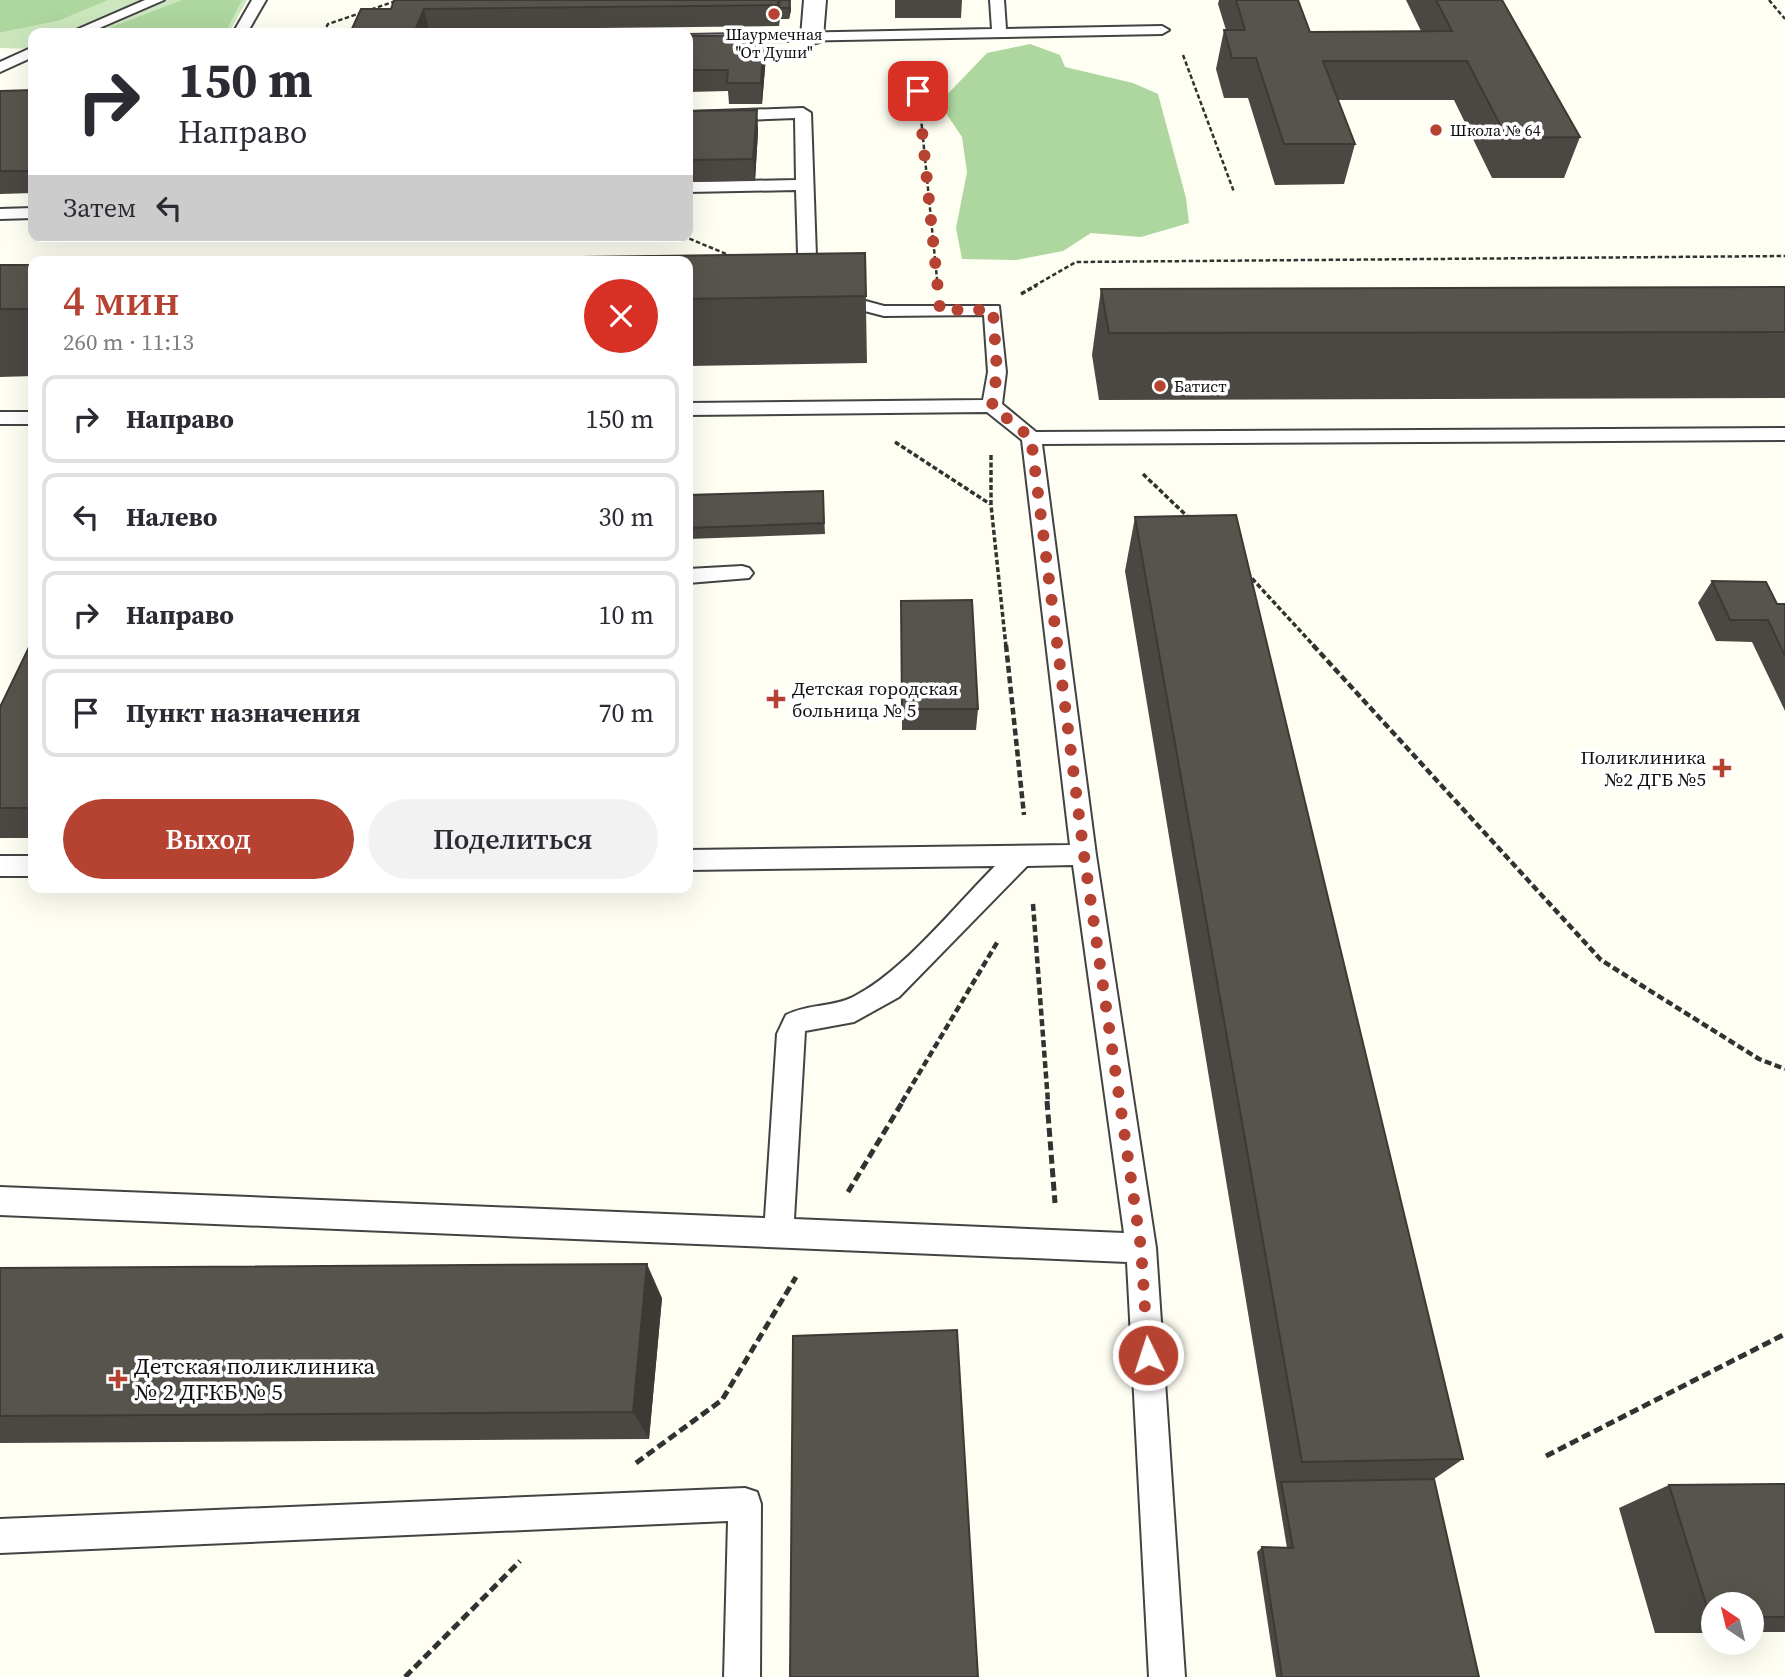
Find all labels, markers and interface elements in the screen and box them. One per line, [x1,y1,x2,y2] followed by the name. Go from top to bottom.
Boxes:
[766,6,782,22] marker: Шаурмечная "От Души"
[725,23,823,63] place label: Шаурмечная "От Души"
[178,46,313,113] text: 150 m
[63,56,154,147] icon: right
[888,61,948,121] pin
[899,72,937,110] icon: arrive
[178,110,307,154] text: Направо
[1450,119,1541,141] place label: Школа № 64
[1428,122,1444,138] marker: Школа № 64
[150,189,188,227] icon: left
[63,190,136,226] text: Затем
[63,271,180,329] text: 4 мин
[584,279,658,353] button: close
[63,326,194,358] text: 260 m · 11:13
[1174,375,1227,397] place label: Батист
[1152,378,1168,394] marker: Батист
[67,400,105,438] icon: right
[126,401,234,437] text: Направо
[586,401,654,437] text: 150 m
[67,498,105,536] icon: left
[126,499,217,535] text: Налево
[599,499,654,535] text: 30 m
[67,596,105,634] icon: right
[126,597,234,633] text: Направо
[599,597,654,633] text: 10 m
[792,675,958,723] place label: Детская городская больница № 5
[766,689,786,709] marker: Детская городская больница № 5
[67,694,105,732] icon: arrive
[126,695,360,731] text: Пункт назначения
[599,695,654,731] text: 70 m
[1580,744,1706,792] place label: Поликлиника №2 ДГБ №5
[1712,758,1732,778] marker: Поликлиника №2 ДГБ №5
[63,799,354,879] button: Выход
[368,799,658,879] button: Поделиться
[1111,1318,1185,1392] position arrow
[134,1350,376,1408] place label: Детская поликлиника № 2 ДГКБ № 5
[108,1369,128,1389] marker: Детская поликлиника № 2 ДГКБ № 5
[1701,1592,1764,1656] north arrow
[1701,1592,1764,1655] map controls

